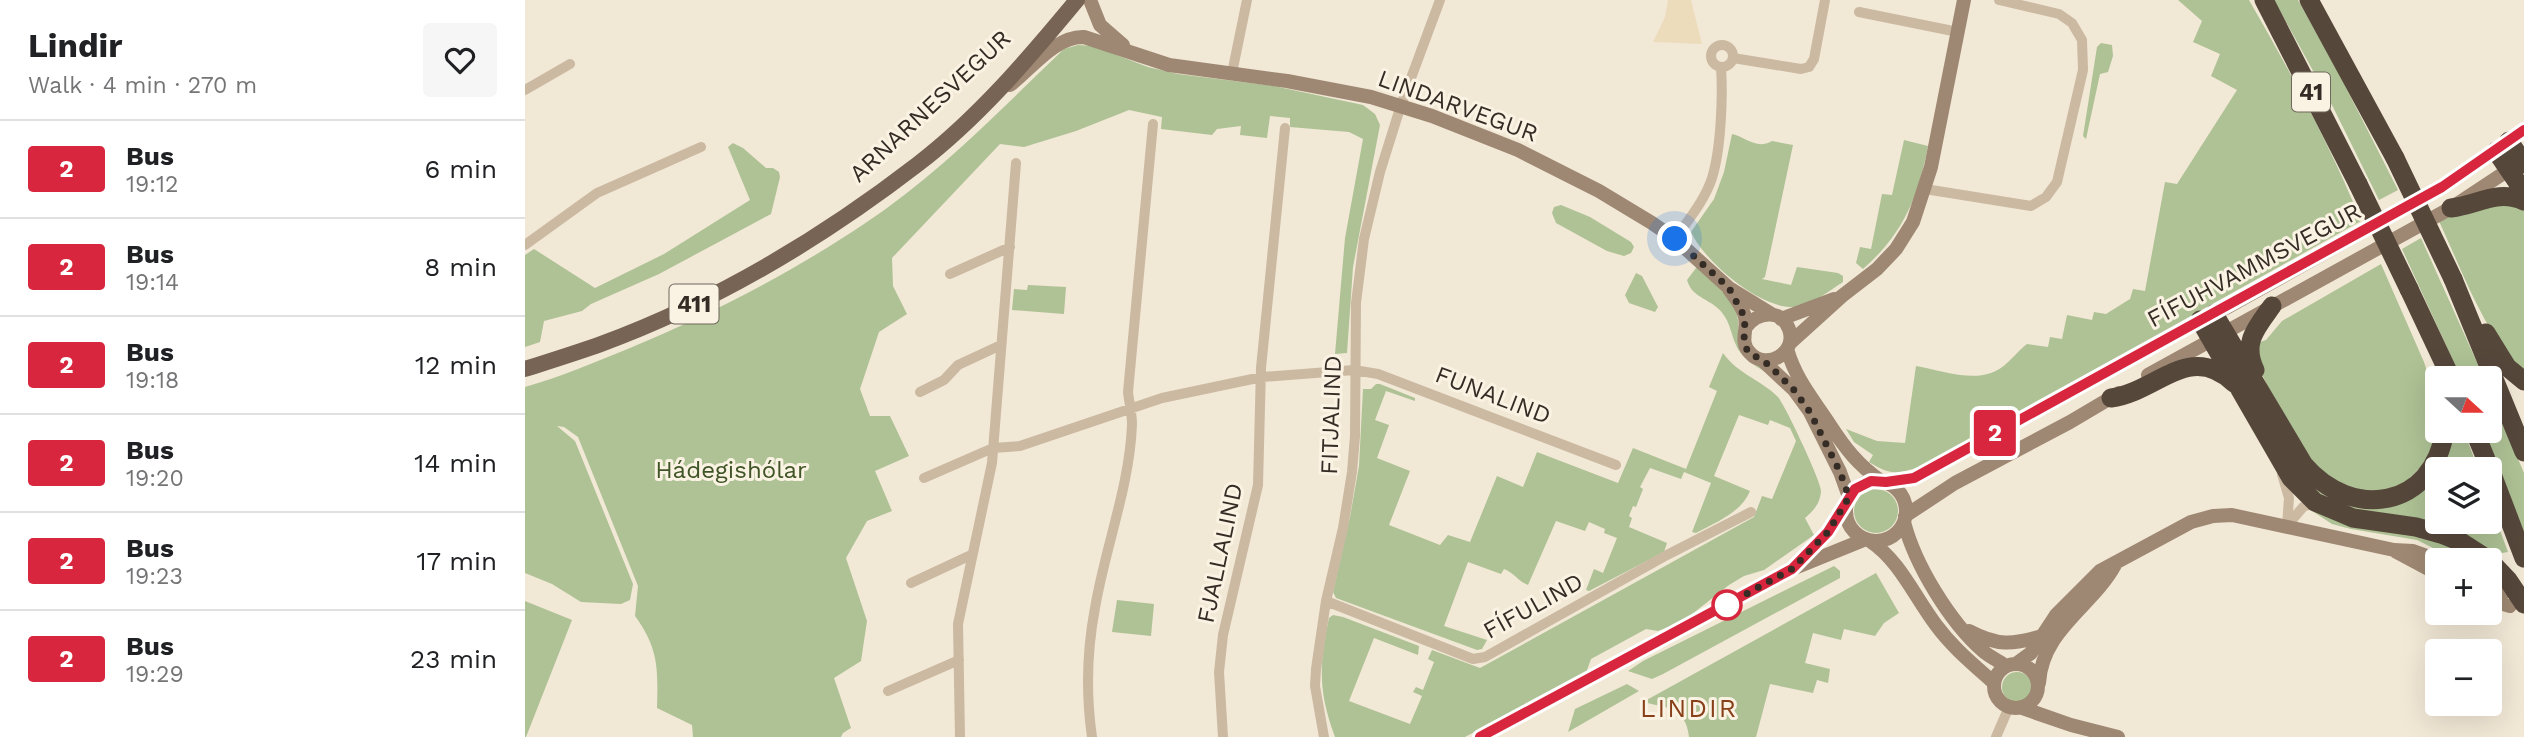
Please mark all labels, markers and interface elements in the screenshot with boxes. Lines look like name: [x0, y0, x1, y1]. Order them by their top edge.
button: heart: [423, 23, 497, 97]
street label: ARNARNESVEGUR: [844, 24, 1016, 188]
text: Lindir: [28, 26, 122, 65]
street label: LINDARVEGUR: [1374, 64, 1542, 148]
text: Walk · 4 min · 270 m: [28, 72, 257, 99]
road number: 41: [2292, 72, 2330, 111]
text: Bus: [126, 141, 174, 171]
text: 6 min: [425, 154, 497, 184]
text: 2: [59, 155, 74, 183]
text: 19:12: [126, 171, 178, 198]
street label: FÍFUHVAMMSVEGUR: [2142, 197, 2366, 333]
your location: [1657, 221, 1692, 256]
text: Bus: [126, 239, 174, 269]
text: 8 min: [424, 252, 497, 282]
text: 2: [59, 253, 74, 281]
text: 19:14: [126, 269, 179, 296]
road number: 411: [669, 284, 719, 324]
text: Bus: [126, 337, 174, 367]
text: 12 min: [415, 350, 497, 380]
text: 2: [59, 351, 74, 379]
street label: FITJALIND: [1315, 355, 1347, 475]
street label: FUNALIND: [1431, 360, 1555, 430]
north arrow: [2425, 366, 2503, 443]
map controls: [2425, 366, 2502, 716]
text: 19:18: [126, 367, 179, 394]
line badge: 2: [1972, 410, 2018, 456]
text: 2: [1988, 419, 2002, 447]
text: Bus: [126, 435, 174, 465]
text: 14 min: [414, 448, 497, 478]
text: 2: [59, 449, 74, 477]
park label: Hádegishólar: [655, 456, 807, 484]
button: layers: [2425, 457, 2502, 534]
text: 19:20: [126, 465, 184, 492]
street label: FJALLALIND: [1192, 481, 1248, 625]
text: Bus: [126, 533, 174, 563]
text: 17 min: [416, 546, 497, 576]
text: 2: [59, 547, 74, 575]
button: +: [2425, 548, 2502, 625]
text: 19:23: [126, 563, 183, 590]
street label: FÍFULIND: [1478, 567, 1588, 645]
unlabelled marker: [1712, 590, 1742, 620]
text: Bus: [126, 631, 174, 661]
button: −: [2425, 639, 2502, 716]
text: 23 min: [410, 644, 497, 674]
text: 2: [59, 645, 74, 673]
text: 19:29: [126, 661, 184, 688]
district label: LINDIR: [1640, 693, 1738, 723]

